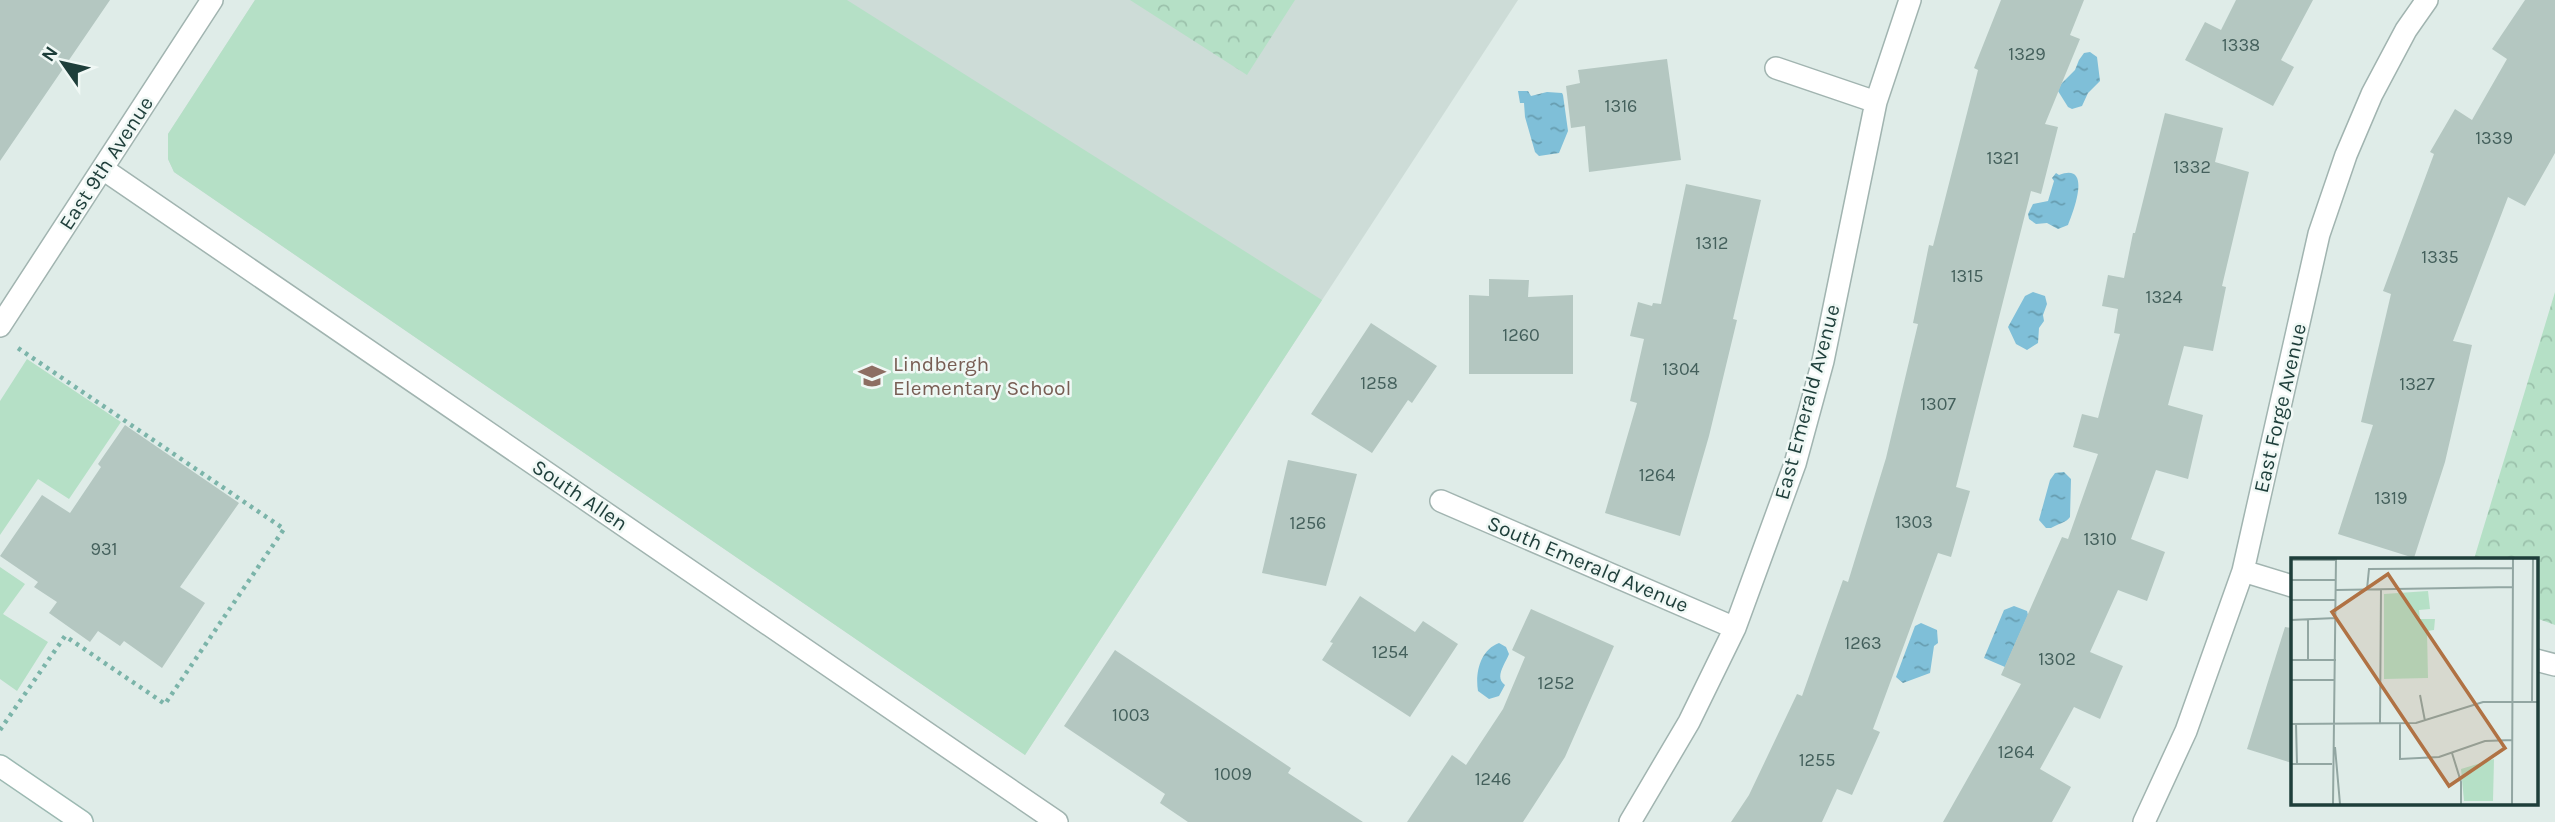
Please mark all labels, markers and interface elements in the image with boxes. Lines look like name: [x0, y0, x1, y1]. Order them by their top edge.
north arrow: [28, 28, 98, 98]
house number: 1338: [2222, 34, 2260, 56]
text: N: [37, 42, 63, 66]
house number: 1329: [2008, 43, 2046, 65]
street label: East 9th Avenue: [54, 92, 158, 234]
house number: 1316: [1605, 95, 1637, 117]
house number: 1339: [2475, 127, 2513, 149]
house number: 1321: [1987, 147, 2019, 169]
house number: 1332: [2173, 156, 2211, 178]
house number: 1312: [1696, 232, 1728, 254]
house number: 1335: [2421, 246, 2459, 268]
house number: 1315: [1951, 265, 1983, 287]
house number: 1324: [2145, 286, 2183, 308]
street label: East Emerald Avenue: [1769, 302, 1845, 502]
street label: East Forge Avenue: [2249, 321, 2311, 495]
house number: 1260: [1502, 324, 1540, 346]
place label: Lindbergh Elementary School: [893, 352, 1071, 400]
house number: 1304: [1662, 358, 1700, 380]
school or university icon: Lindbergh Elementary School: [857, 361, 887, 391]
house number: 1258: [1360, 372, 1398, 394]
house number: 1327: [2399, 373, 2435, 395]
house number: 1307: [1920, 393, 1956, 415]
street label: South Allen: [528, 454, 632, 536]
house number: 1264: [1639, 464, 1675, 486]
house number: 1319: [2375, 487, 2407, 509]
street label: South Emerald Avenue: [1484, 511, 1692, 617]
house number: 1303: [1895, 511, 1933, 533]
house number: 1256: [1290, 512, 1326, 534]
house number: 1310: [2083, 528, 2117, 550]
house number: 931: [90, 538, 118, 560]
inset map: [2291, 558, 2538, 804]
house number: 1263: [1844, 632, 1882, 654]
house number: 1254: [1372, 641, 1408, 663]
house number: 1302: [2038, 648, 2076, 670]
house number: 1252: [1538, 672, 1574, 694]
house number: 1003: [1112, 704, 1150, 726]
house number: 1264: [1998, 741, 2034, 763]
house number: 1255: [1799, 749, 1835, 771]
house number: 1009: [1214, 763, 1252, 785]
house number: 1246: [1475, 768, 1511, 790]

